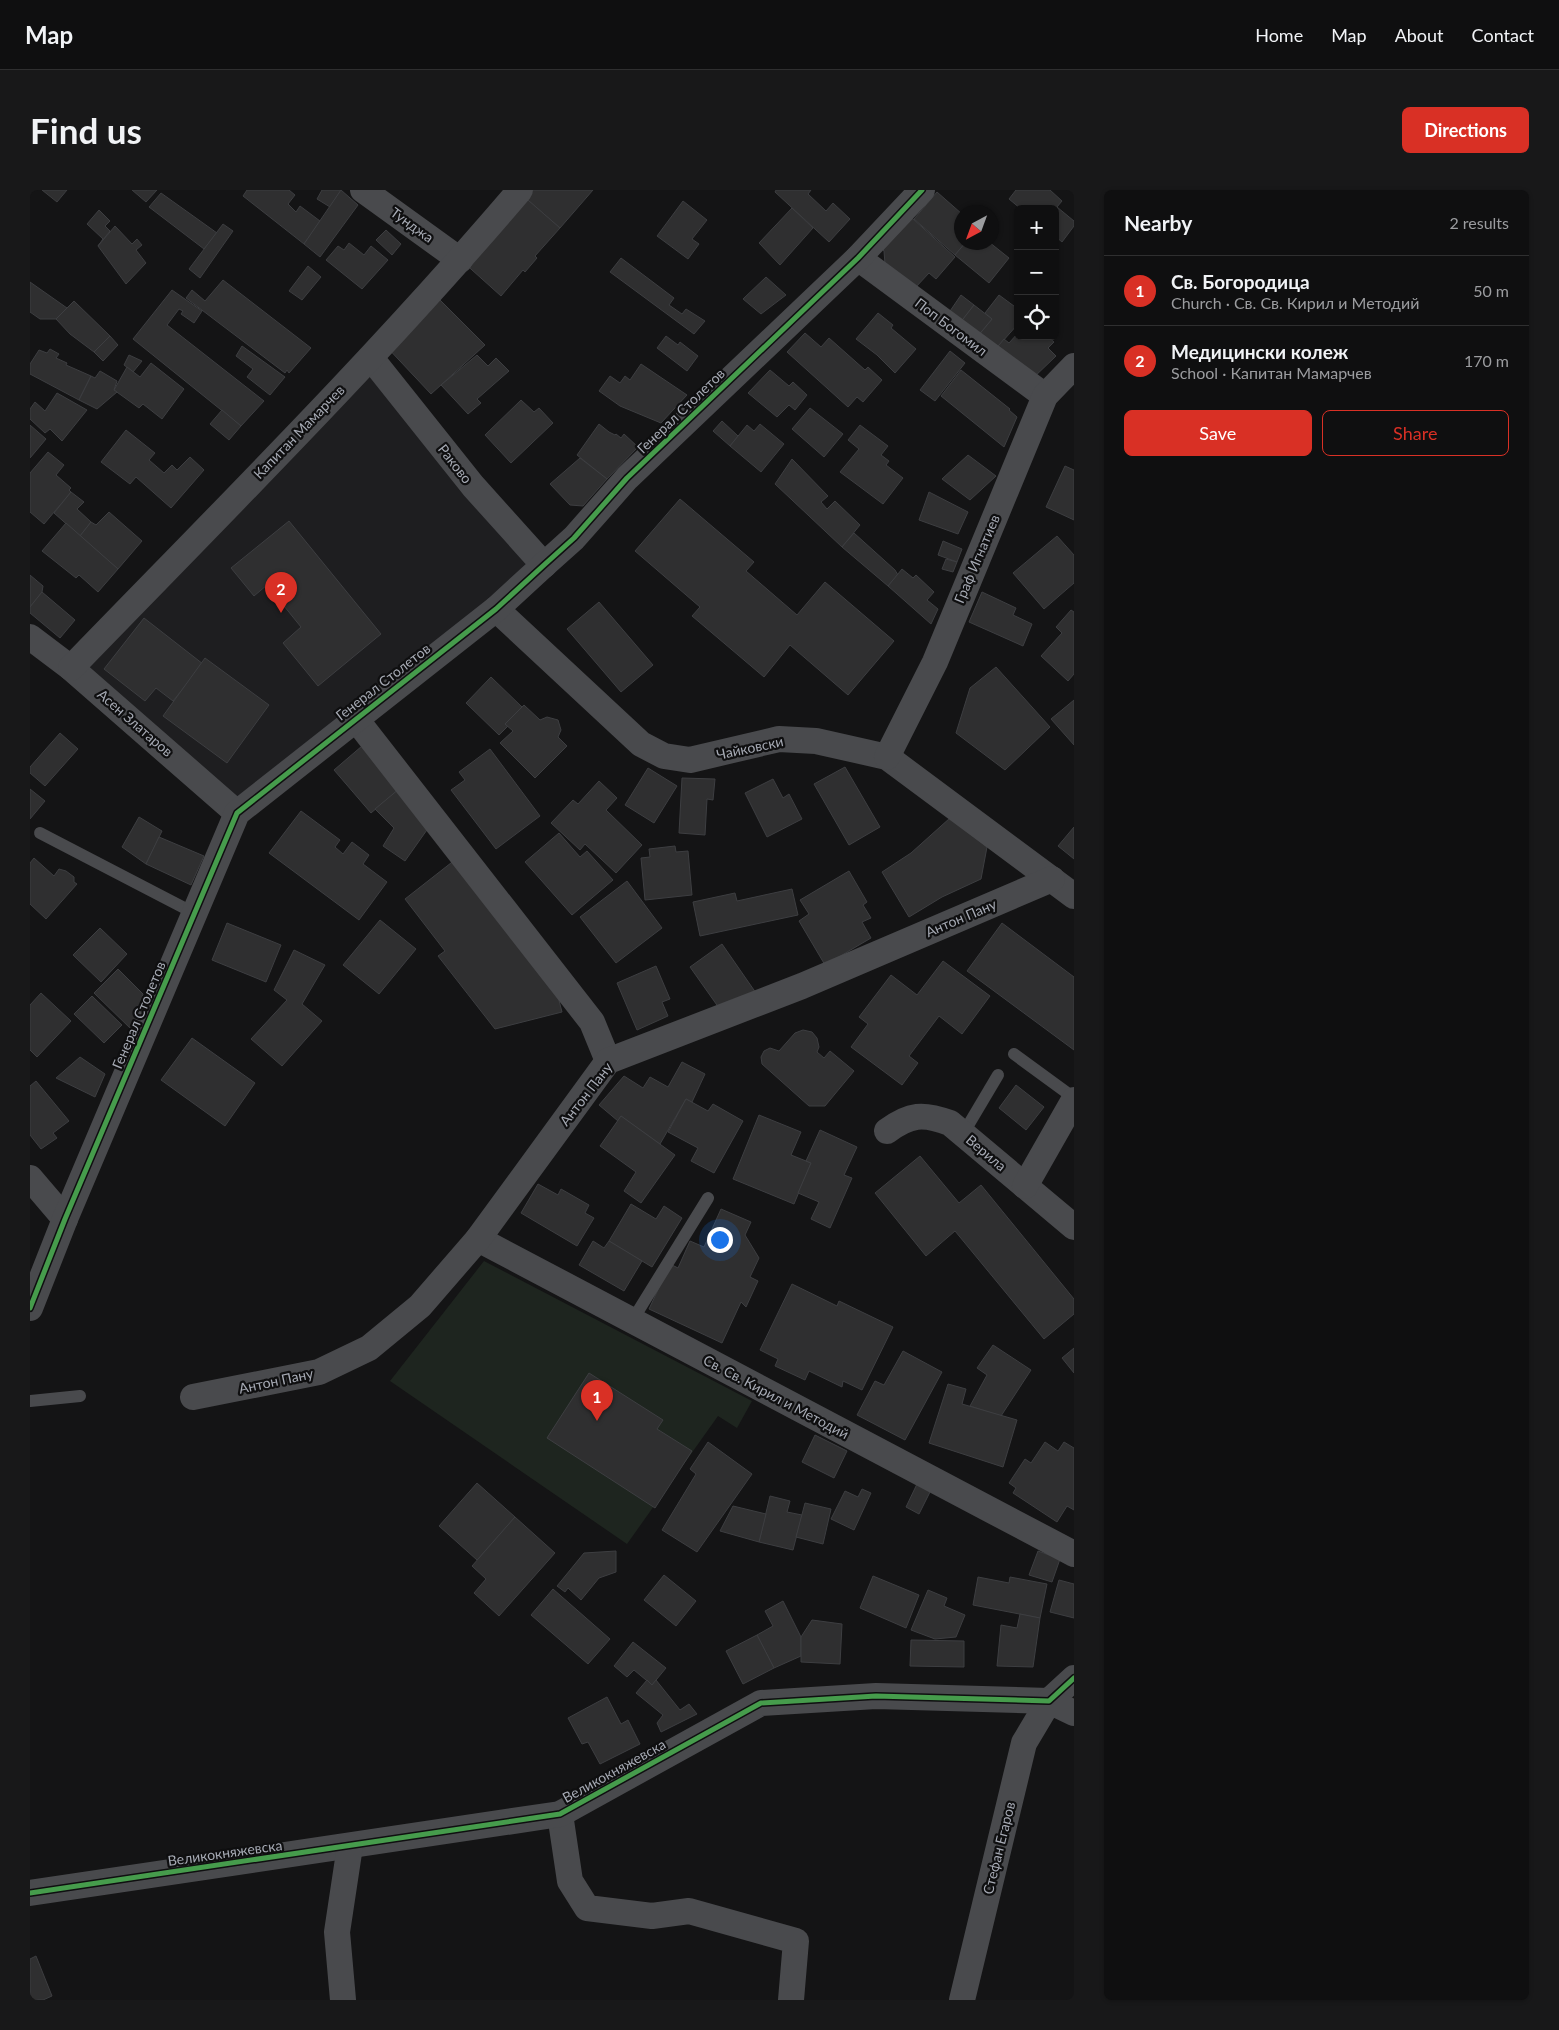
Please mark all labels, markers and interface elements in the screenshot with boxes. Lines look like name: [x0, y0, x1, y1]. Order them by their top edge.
text: Map: [25, 20, 73, 49]
text: Home: [1255, 24, 1303, 46]
text: Map: [1331, 24, 1367, 46]
text: About: [1395, 24, 1444, 46]
text: Contact: [1472, 24, 1534, 46]
button: Directions: [1402, 107, 1529, 153]
text: Find us: [30, 109, 142, 151]
street label: Тунджа: [388, 203, 437, 246]
north arrow: [954, 205, 999, 250]
map controls: [1014, 205, 1059, 340]
button: +: [1014, 205, 1059, 250]
text: Nearby: [1124, 210, 1192, 235]
text: 2 results: [1449, 213, 1509, 232]
button: −: [1014, 250, 1059, 295]
text: Св. Богородица: [1171, 270, 1310, 293]
text: 1: [1135, 281, 1145, 300]
text: 50 m: [1473, 281, 1509, 300]
text: Church · Св. Св. Кирил и Методий: [1171, 293, 1419, 312]
street label: Поп Богомил: [912, 294, 991, 359]
button: locate: [1014, 295, 1059, 340]
text: Медицински колеж: [1171, 340, 1348, 363]
text: 2: [1135, 351, 1145, 370]
text: 170 m: [1464, 351, 1509, 370]
text: School · Капитан Мамарчев: [1171, 363, 1372, 382]
street label: Генерал Столетов: [633, 365, 728, 457]
street label: Капитан Мамарчев: [250, 381, 348, 482]
button: Save: [1124, 410, 1312, 456]
button: Share: [1322, 410, 1509, 456]
street label: Раково: [435, 441, 476, 487]
street label: Граф Игнатиев: [950, 512, 1003, 606]
pin: 2: [265, 572, 297, 613]
street label: Генерал Столетов: [332, 639, 433, 724]
street label: Асен Златаров: [94, 685, 176, 760]
street label: Чайковски: [715, 732, 785, 763]
street label: Антон Пану: [923, 895, 1000, 940]
street label: Генерал Столетов: [108, 958, 169, 1071]
street label: Антон Пану: [556, 1058, 616, 1129]
street label: Верила: [963, 1131, 1010, 1174]
your location: [707, 1227, 733, 1253]
street label: Св. Св. Кирил и Методий: [701, 1351, 852, 1442]
street label: Антон Пану: [237, 1364, 315, 1397]
pin: 1: [581, 1380, 613, 1421]
street label: Великокняжевска: [559, 1735, 668, 1806]
street label: Стефан Егаров: [979, 1800, 1018, 1896]
street label: Великокняжевска: [167, 1836, 283, 1869]

